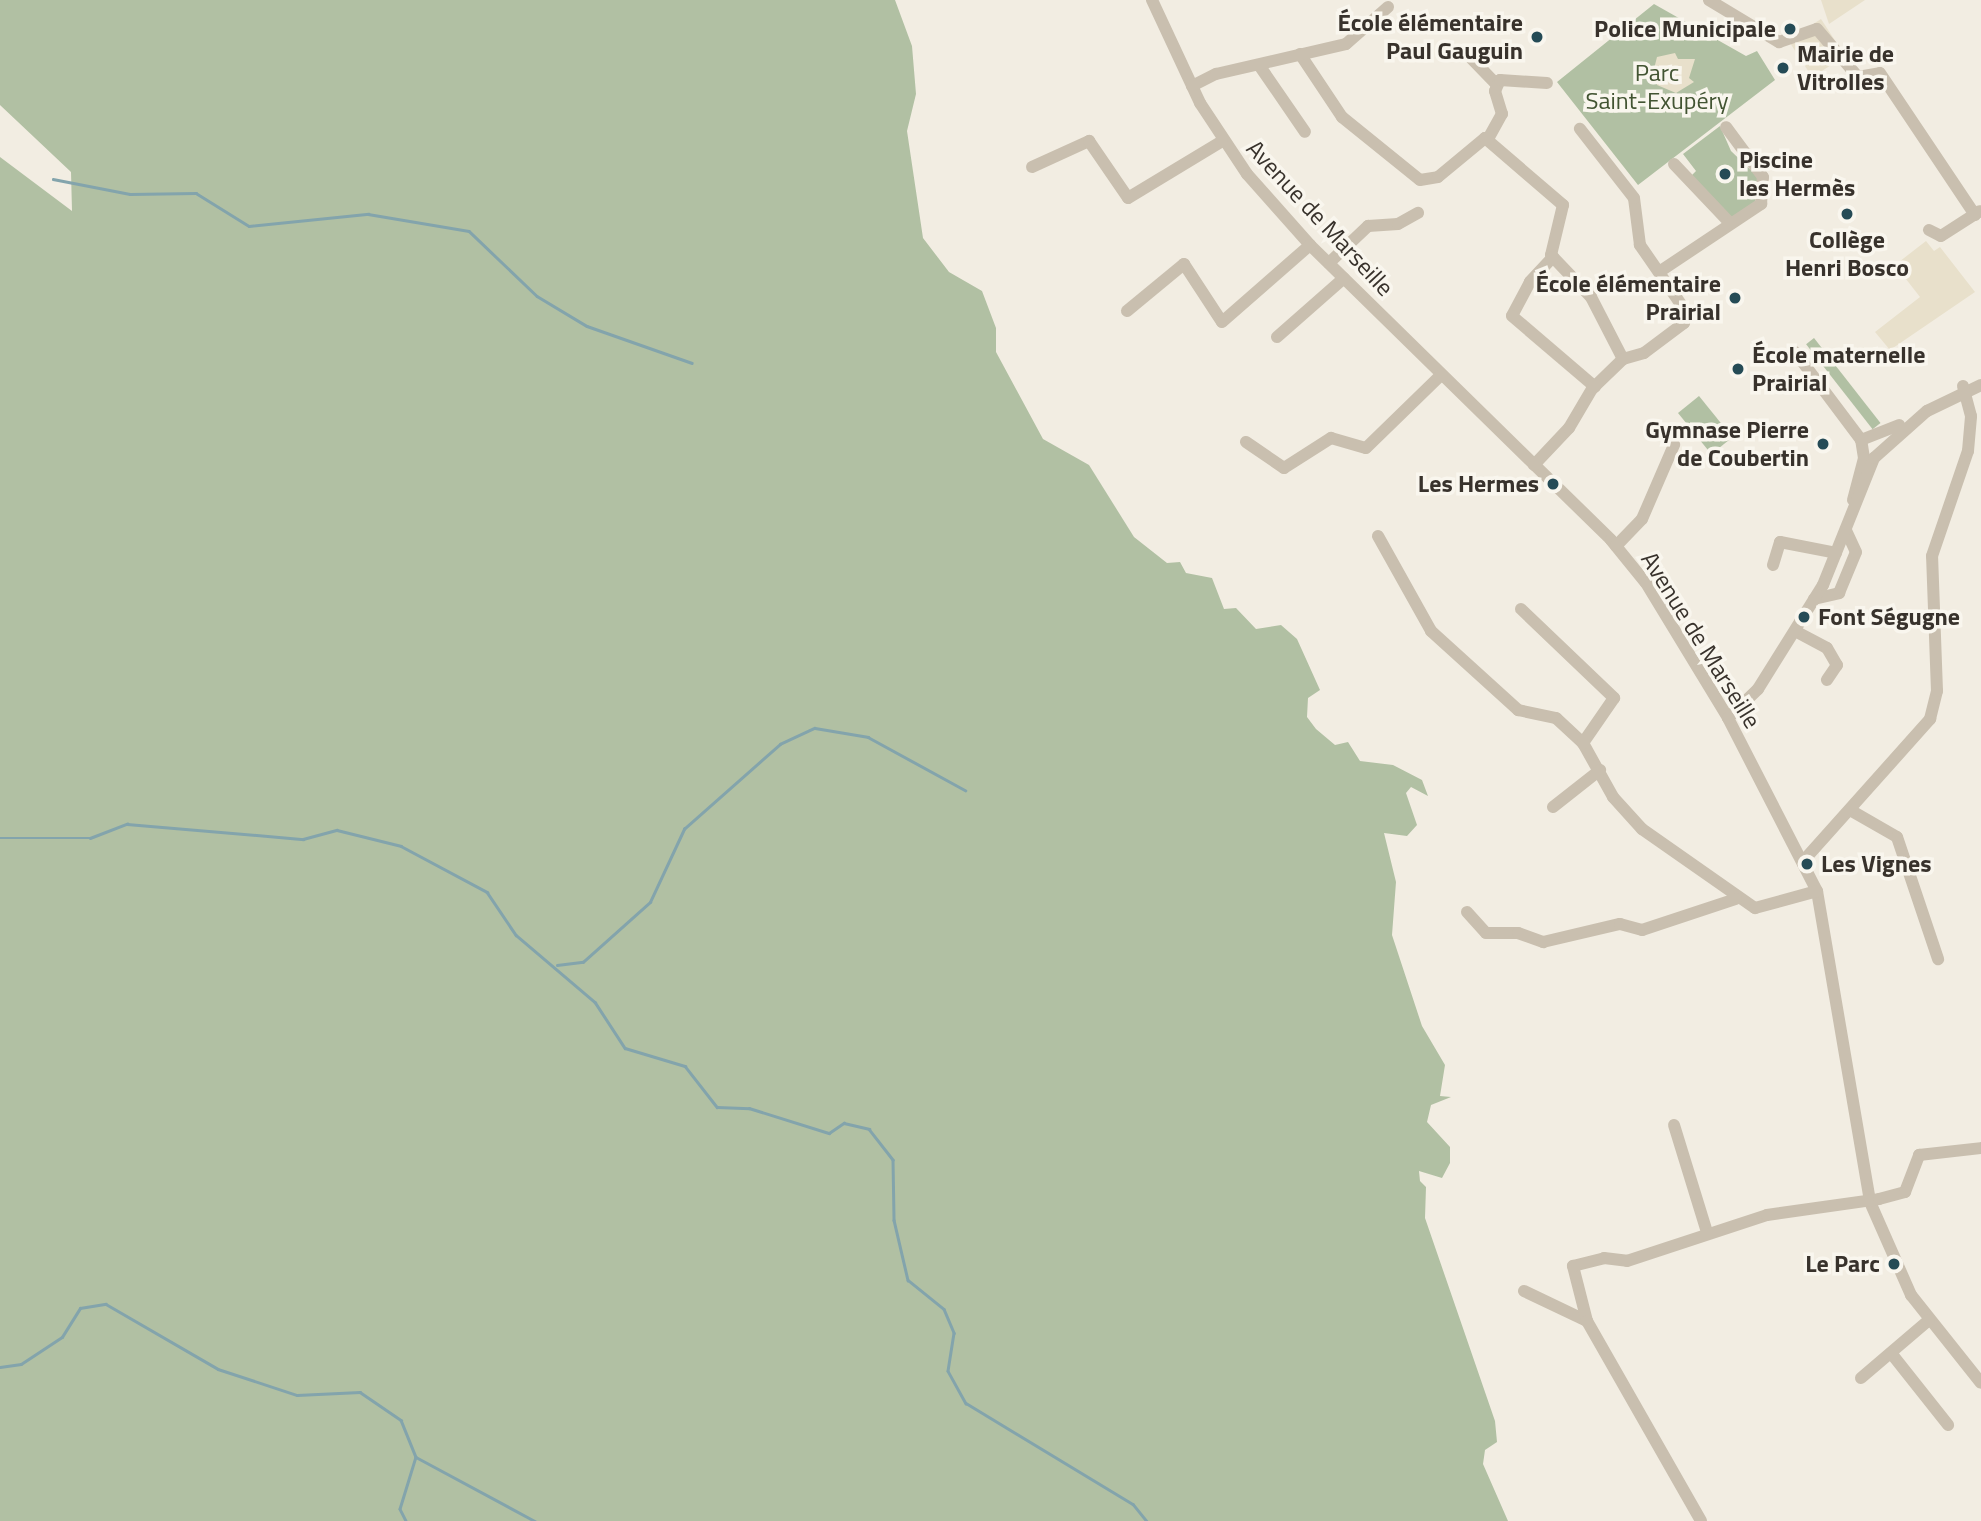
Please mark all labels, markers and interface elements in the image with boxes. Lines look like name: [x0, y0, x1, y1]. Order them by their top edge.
place label: École élémentaire Paul Gauguin: [1338, 9, 1523, 65]
place label: Police Municipale: [1594, 15, 1776, 43]
marker: Police Municipale: [1782, 21, 1798, 37]
marker: École élémentaire Paul Gauguin: [1529, 29, 1545, 45]
place label: Mairie de Vitrolles: [1797, 40, 1894, 96]
park label: Parc Saint-Exupéry: [1585, 59, 1729, 115]
marker: Mairie de Vitrolles: [1775, 60, 1791, 76]
street label: Avenue de Marseille: [1240, 134, 1400, 302]
place label: Piscine les Hermès: [1739, 146, 1855, 202]
marker: Piscine les Hermès: [1717, 166, 1733, 182]
marker: Collège Henri Bosco: [1839, 206, 1855, 222]
place label: Collège Henri Bosco: [1785, 226, 1909, 282]
place label: École élémentaire Prairial: [1536, 270, 1721, 326]
marker: École élémentaire Prairial: [1727, 290, 1743, 306]
place label: École maternelle Prairial: [1752, 341, 1926, 397]
marker: École maternelle Prairial: [1730, 361, 1746, 377]
place label: Gymnase Pierre de Coubertin: [1645, 416, 1809, 472]
marker: Gymnase Pierre de Coubertin: [1815, 436, 1831, 452]
place label: Les Hermes: [1418, 470, 1539, 498]
marker: Les Hermes: [1545, 476, 1561, 492]
street label: Avenue de Marseille: [1635, 546, 1767, 734]
place label: Font Ségugne: [1818, 603, 1960, 631]
marker: Font Ségugne: [1796, 609, 1812, 625]
place label: Les Vignes: [1821, 850, 1931, 878]
marker: Les Vignes: [1799, 856, 1815, 872]
place label: Le Parc: [1805, 1250, 1880, 1278]
marker: Le Parc: [1886, 1256, 1902, 1272]

